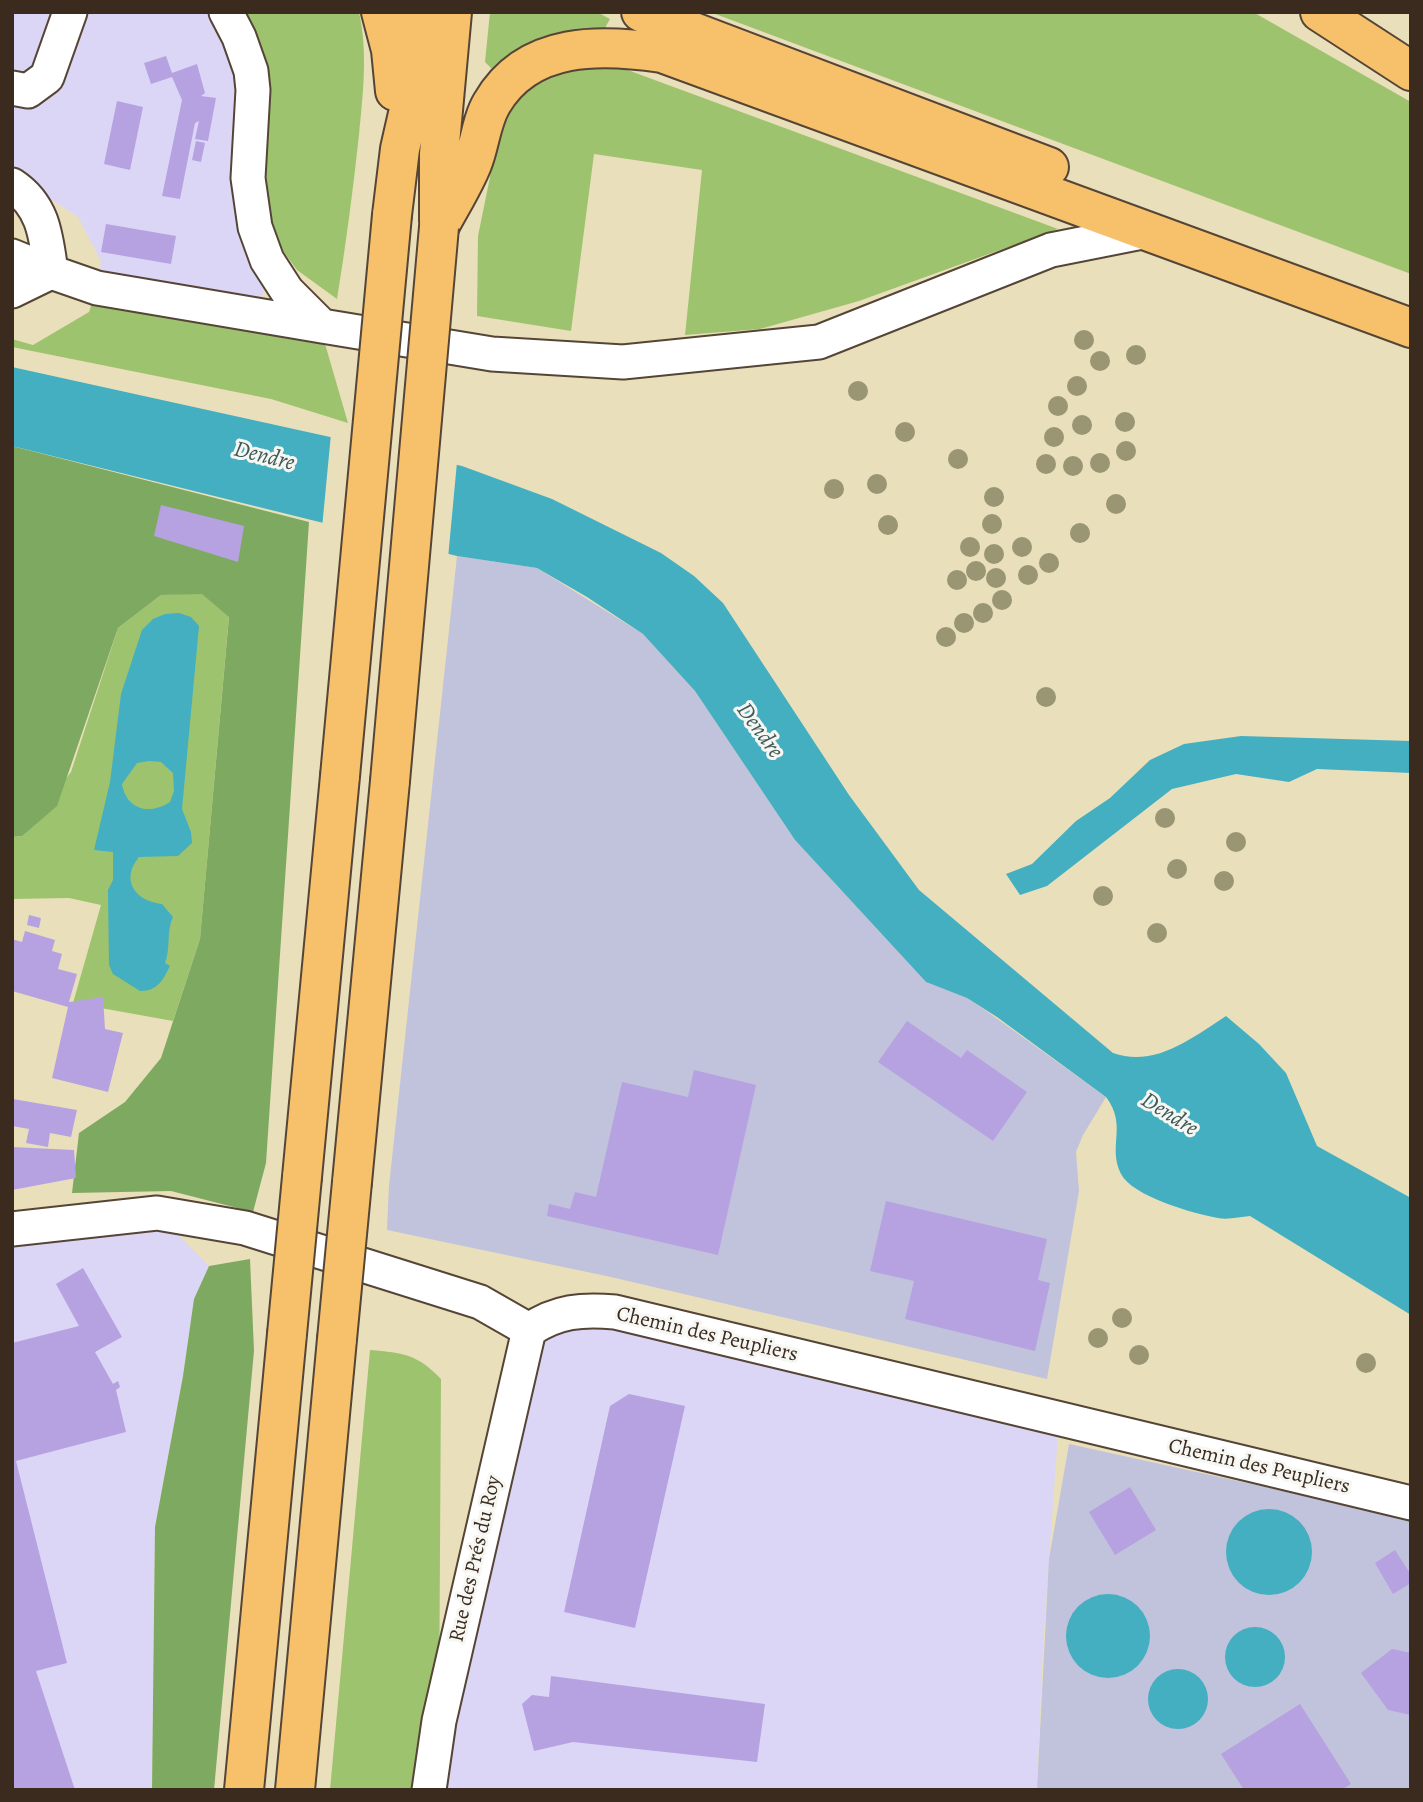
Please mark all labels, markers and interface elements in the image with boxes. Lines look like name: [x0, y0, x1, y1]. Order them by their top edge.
water label: Dendre: [231, 436, 297, 478]
water label: Dendre: [730, 698, 788, 764]
water label: Dendre: [1135, 1087, 1203, 1143]
street label: Chemin des Peupliers: [614, 1302, 800, 1368]
street label: Chemin des Peupliers: [1166, 1434, 1352, 1500]
street label: Rue des Prés du Roy: [445, 1473, 507, 1645]

